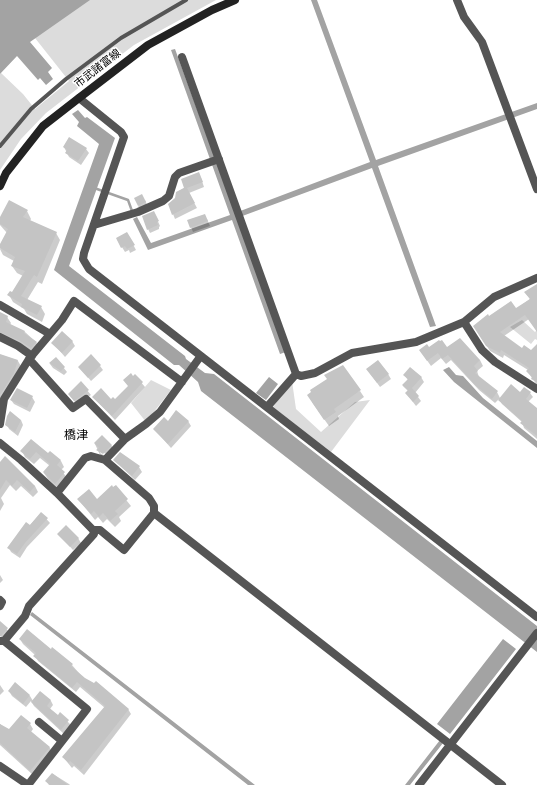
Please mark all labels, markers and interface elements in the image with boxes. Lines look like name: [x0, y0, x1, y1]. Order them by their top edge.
street label: 市武諸富線: [72, 47, 124, 91]
district label: 橋津: [64, 429, 88, 443]

